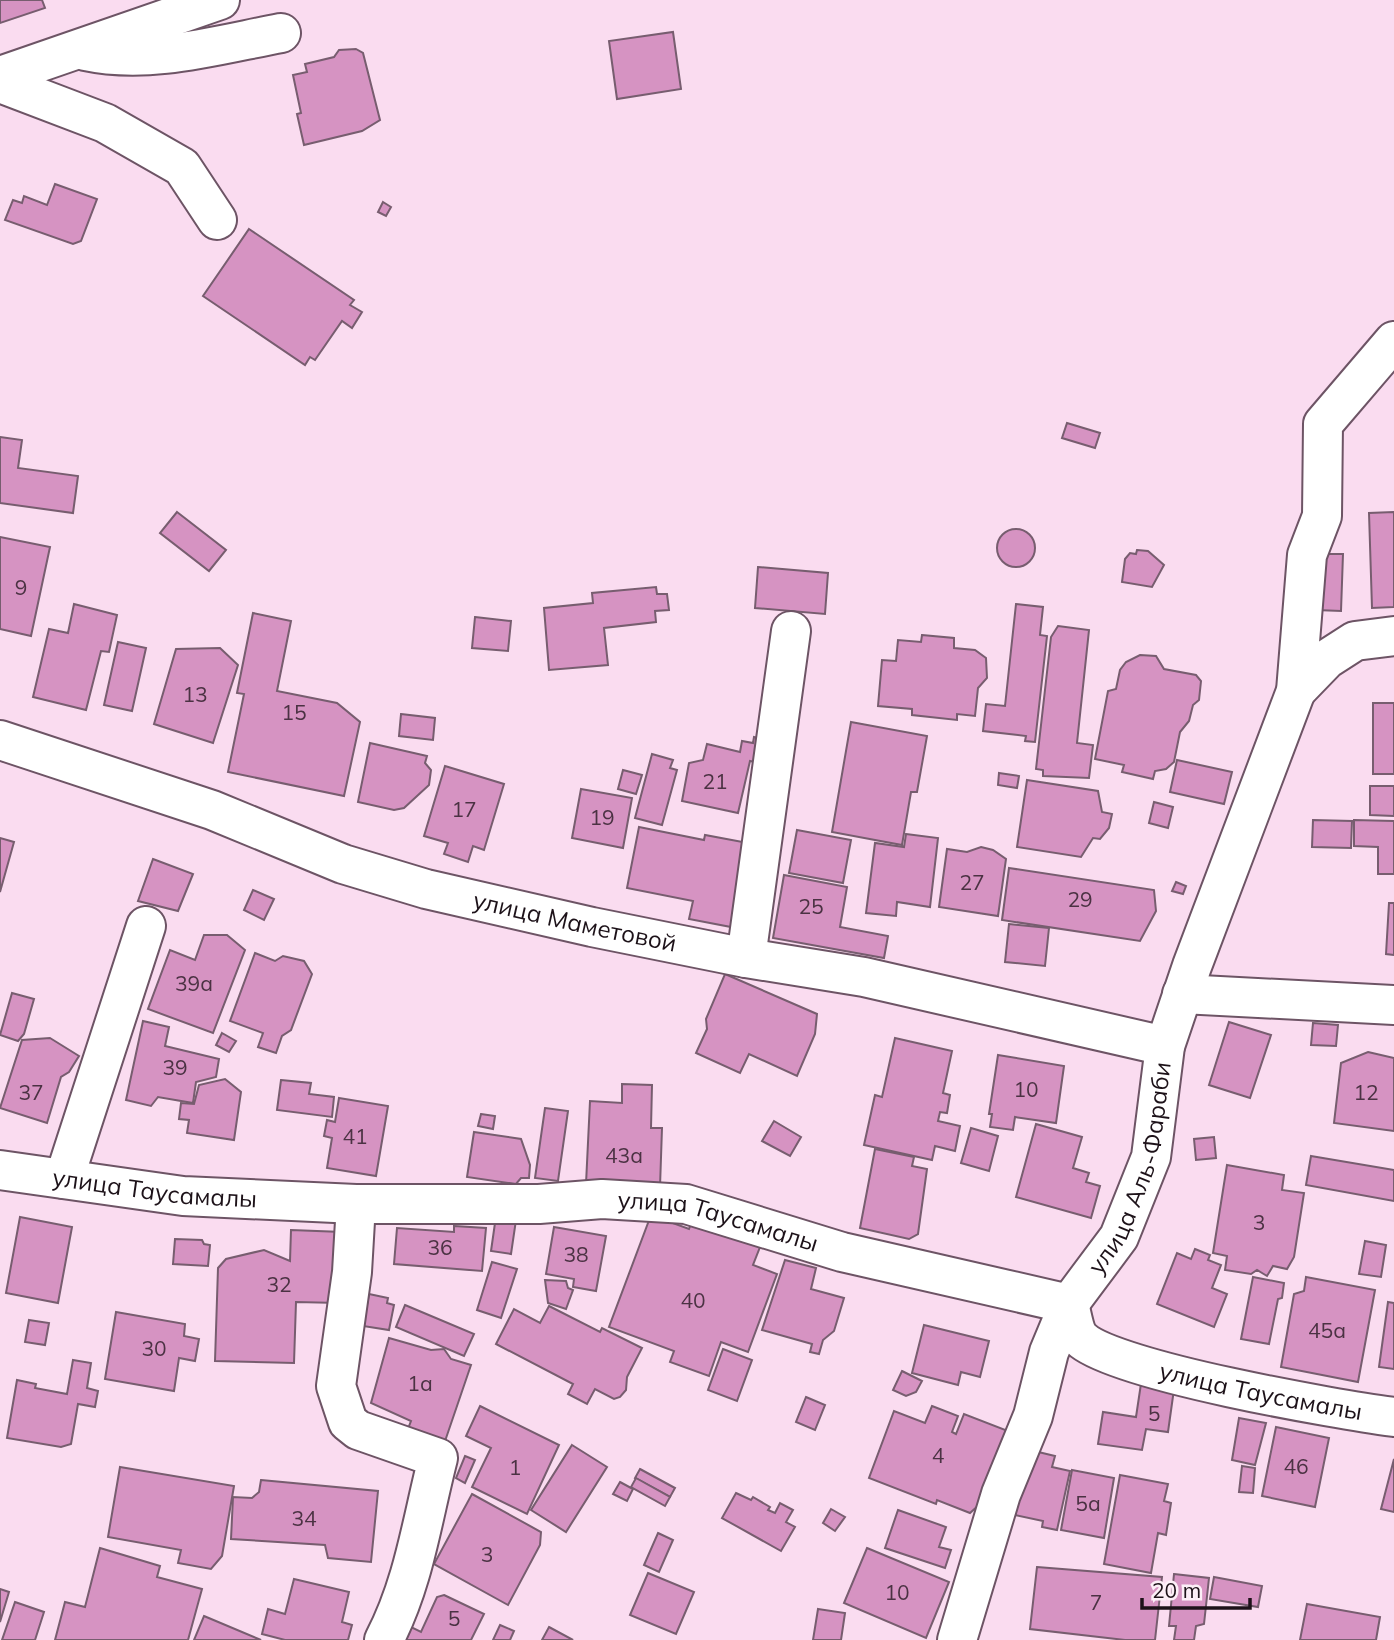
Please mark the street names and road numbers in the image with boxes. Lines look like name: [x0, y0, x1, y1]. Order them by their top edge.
street label: улица Маметовой: [470, 884, 679, 958]
street label: улица Аль-Фараби: [1081, 1060, 1177, 1280]
street label: улица Таусамалы: [51, 1162, 258, 1213]
street label: улица Таусамалы: [617, 1184, 822, 1258]
street label: улица Таусамалы: [1156, 1355, 1365, 1426]

